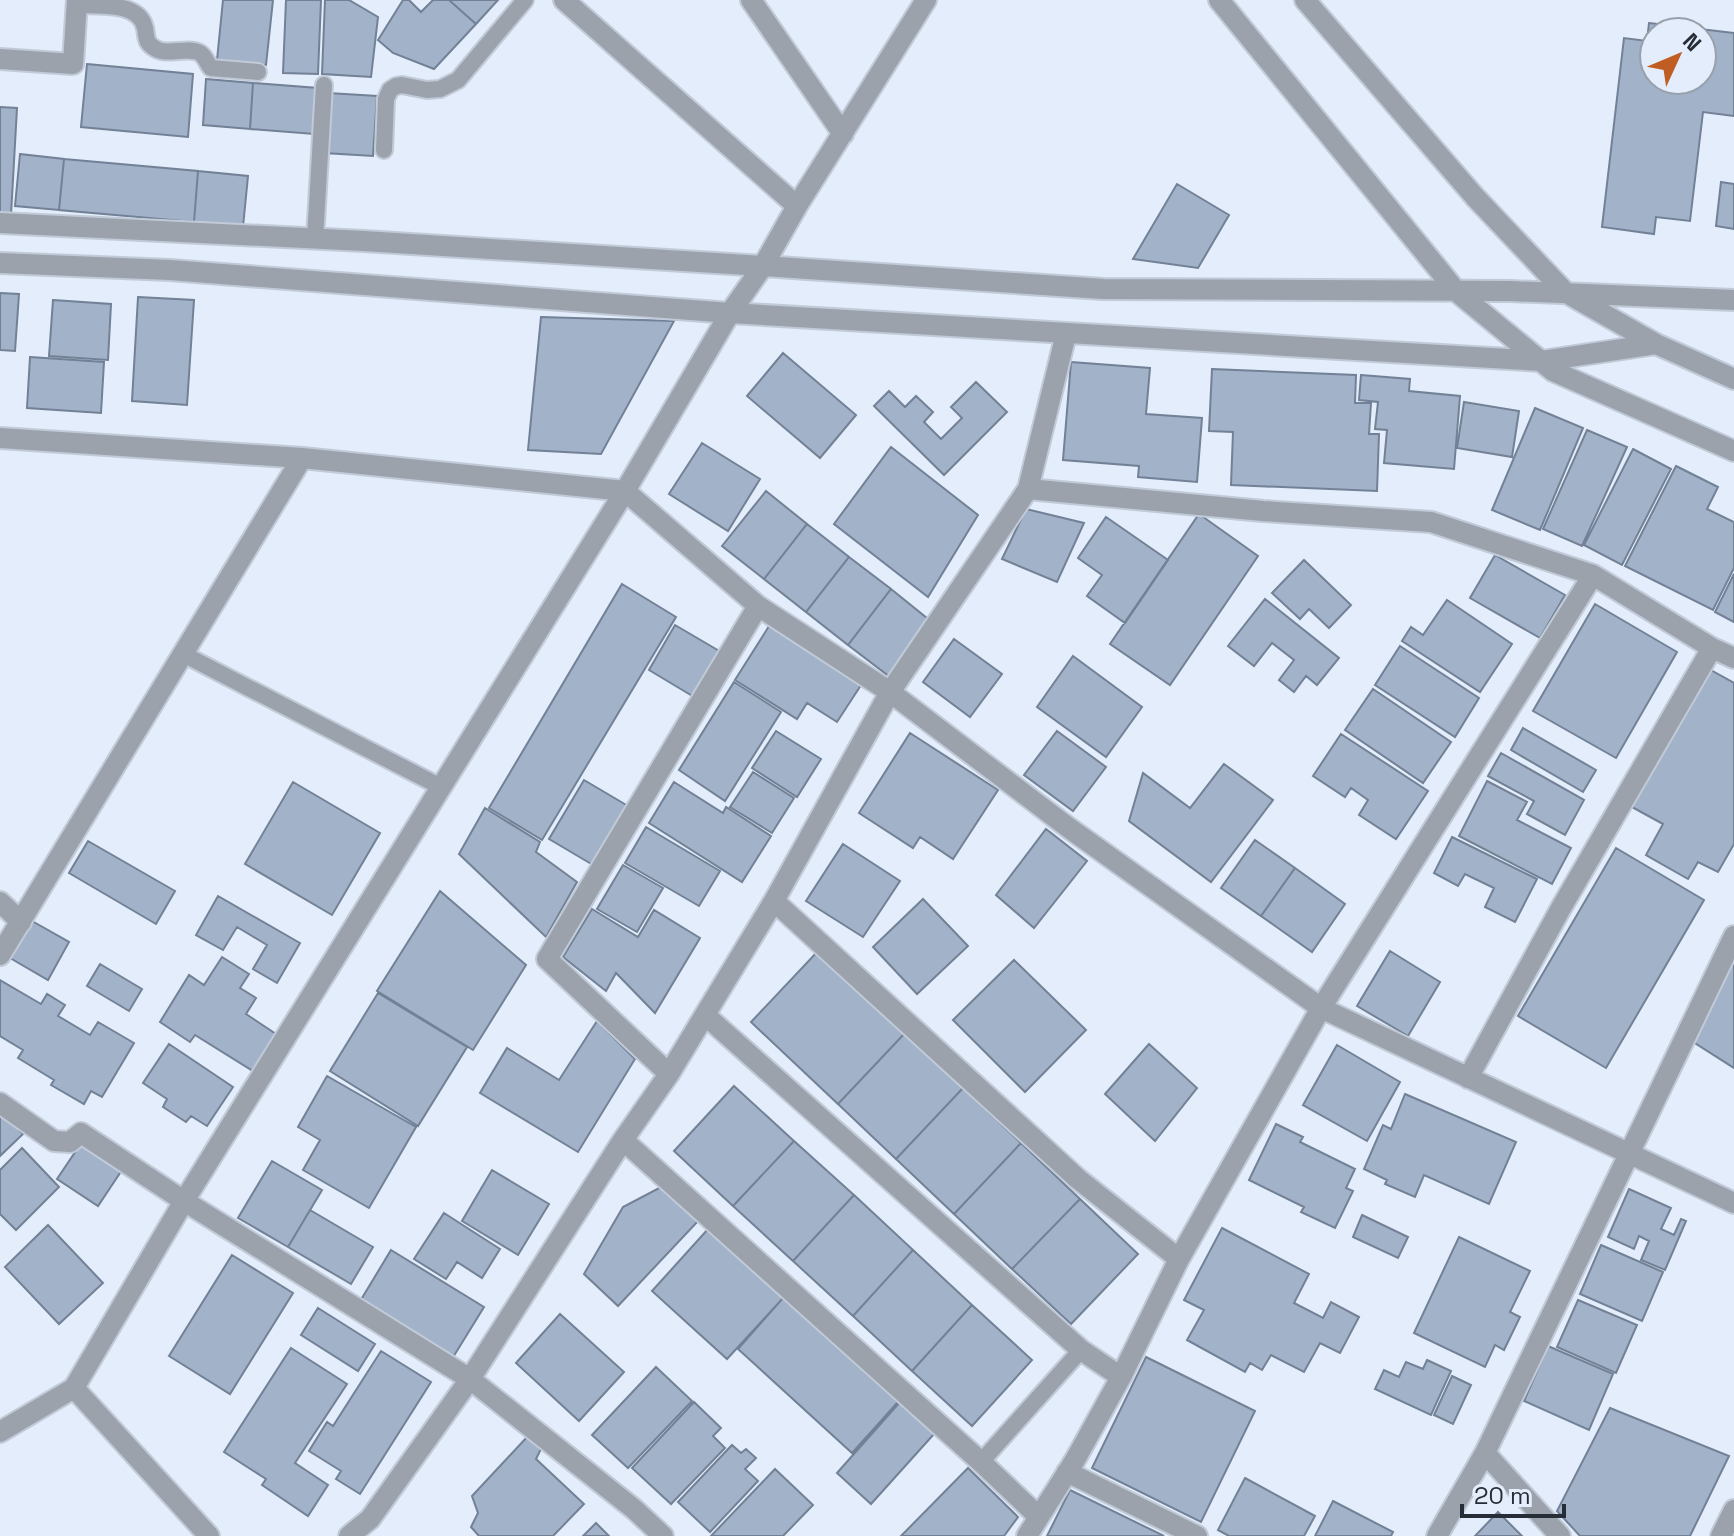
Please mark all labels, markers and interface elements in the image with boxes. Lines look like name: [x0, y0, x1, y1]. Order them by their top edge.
north arrow: [1638, 16, 1718, 96]
text: N: [1677, 27, 1708, 57]
scale bar: [1462, 1468, 1564, 1518]
text: 20 m: [1474, 1480, 1531, 1511]

